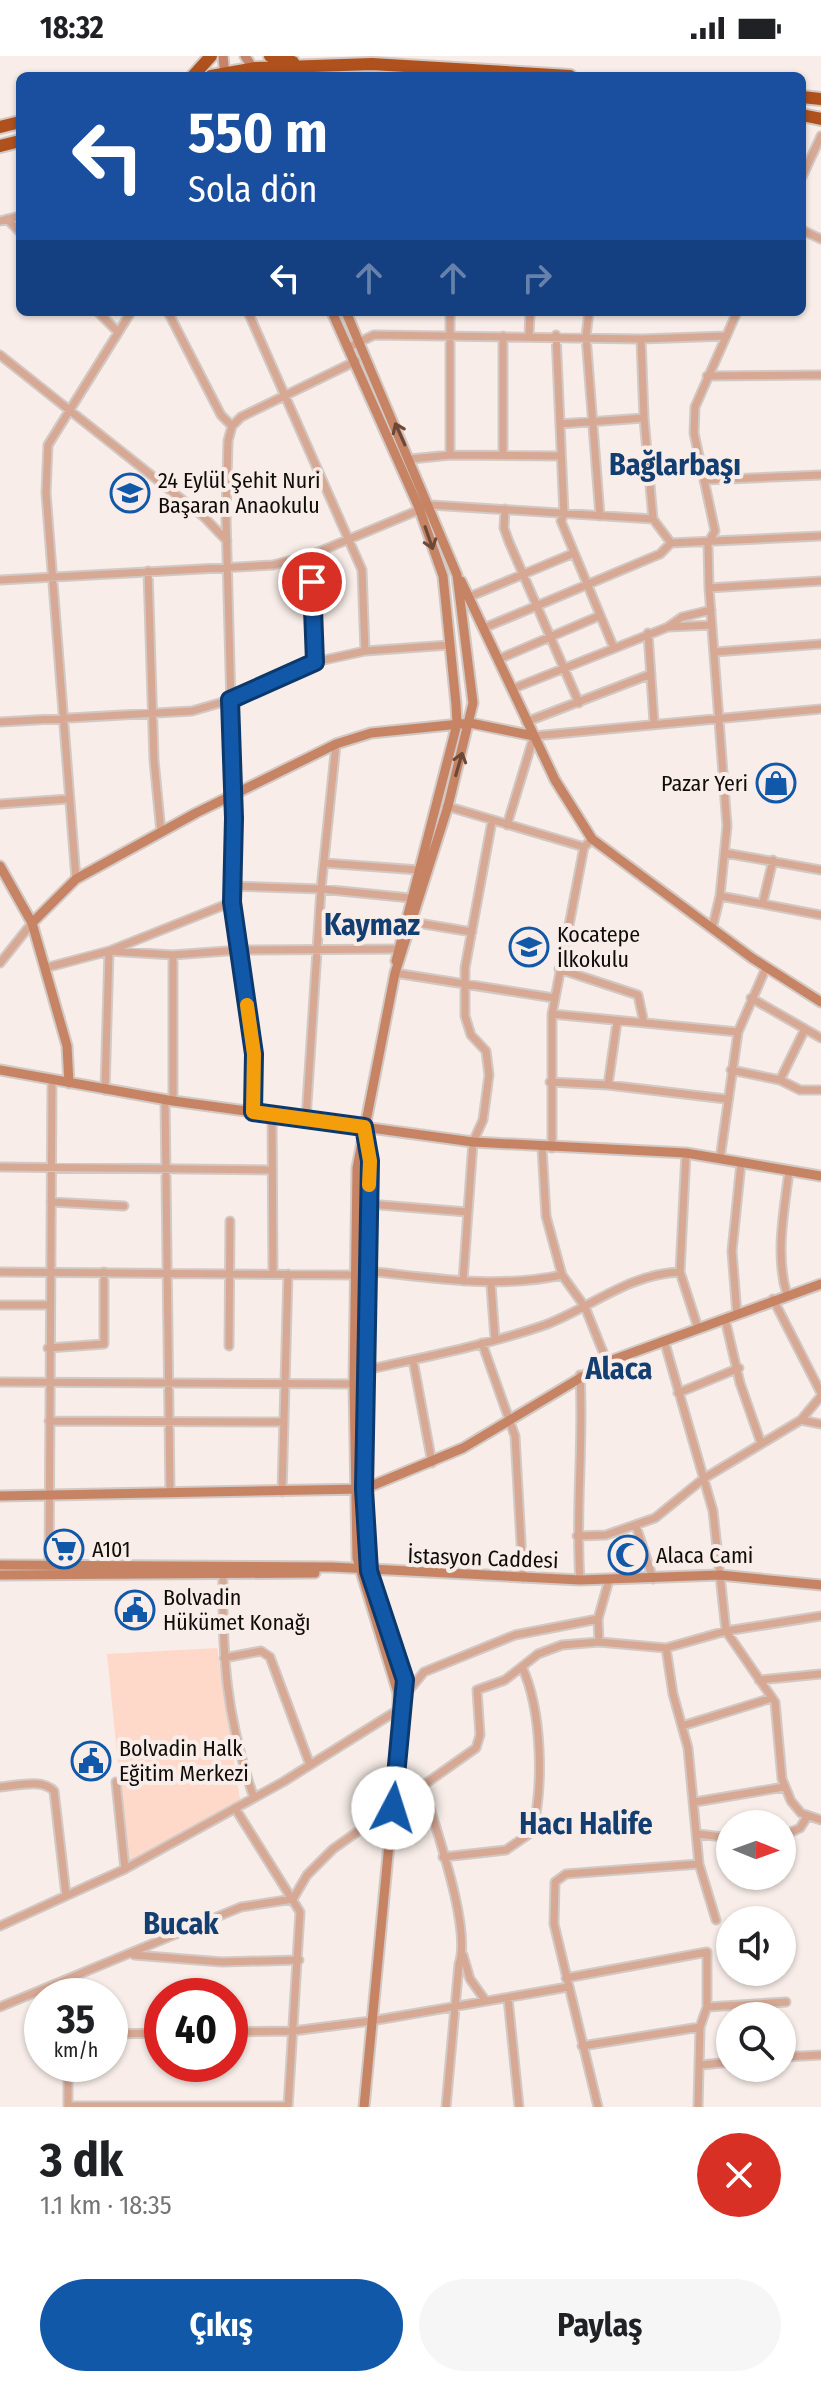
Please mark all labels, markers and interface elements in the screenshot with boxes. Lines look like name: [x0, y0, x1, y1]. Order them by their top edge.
text: 18:32: [40, 10, 104, 46]
text: 550 m: [188, 100, 328, 167]
icon: left: [56, 104, 160, 208]
text: Sola dön: [188, 168, 317, 212]
icon: left: [263, 256, 307, 300]
icon: ahead: [347, 256, 391, 300]
icon: ahead: [431, 256, 475, 300]
icon: right: [515, 256, 559, 300]
one-way arrow: [392, 422, 407, 446]
district label: Bağlarbaşı: [609, 447, 741, 484]
place label: 24 Eylül Şehit Nuri Başaran Anaokulu: [158, 467, 320, 519]
school or university icon: 24 Eylül Şehit Nuri Başaran Anaokulu: [109, 472, 151, 514]
one-way arrow: [423, 525, 438, 550]
pin: [278, 548, 346, 616]
icon: arrive: [290, 560, 334, 604]
one-way arrow: [453, 752, 468, 778]
shop icon: Pazar Yeri: [755, 762, 797, 804]
place label: Pazar Yeri: [661, 770, 748, 797]
district label: Kaymaz: [324, 907, 421, 943]
place label: Kocatepe İlkokulu: [557, 921, 640, 973]
school or university icon: Kocatepe İlkokulu: [508, 926, 550, 968]
district label: Alaca: [585, 1351, 653, 1387]
supermarket icon: A101: [43, 1528, 85, 1570]
mosque icon: Alaca Cami: [607, 1534, 649, 1576]
place label: A101: [92, 1536, 131, 1563]
street label: İstasyon Caddesi: [407, 1542, 559, 1574]
place label: Alaca Cami: [656, 1542, 753, 1569]
place label: Bolvadin Hükümet Konağı: [163, 1584, 311, 1636]
public building icon: Bolvadin Hükümet Konağı: [114, 1589, 156, 1631]
place label: Bolvadin Halk Eğitim Merkezi: [119, 1735, 249, 1787]
public building icon: Bolvadin Halk Eğitim Merkezi: [70, 1740, 112, 1782]
position arrow: [351, 1766, 435, 1850]
district label: Hacı Halife: [519, 1806, 653, 1842]
north arrow: [716, 1810, 796, 1890]
map controls: [716, 1810, 796, 2082]
district label: Bucak: [143, 1906, 219, 1942]
button: sound: [716, 1906, 796, 1986]
speed limit sign: 40: [144, 1978, 248, 2082]
text: 35: [57, 1996, 95, 2044]
button: search: [716, 2002, 796, 2082]
text: km/h: [54, 2038, 98, 2062]
text: 3 dk: [40, 2131, 123, 2189]
button: close: [697, 2133, 781, 2217]
text: 1.1 km · 18:35: [40, 2190, 172, 2221]
button: Çıkış: [40, 2279, 403, 2371]
button: Paylaş: [419, 2279, 781, 2371]

